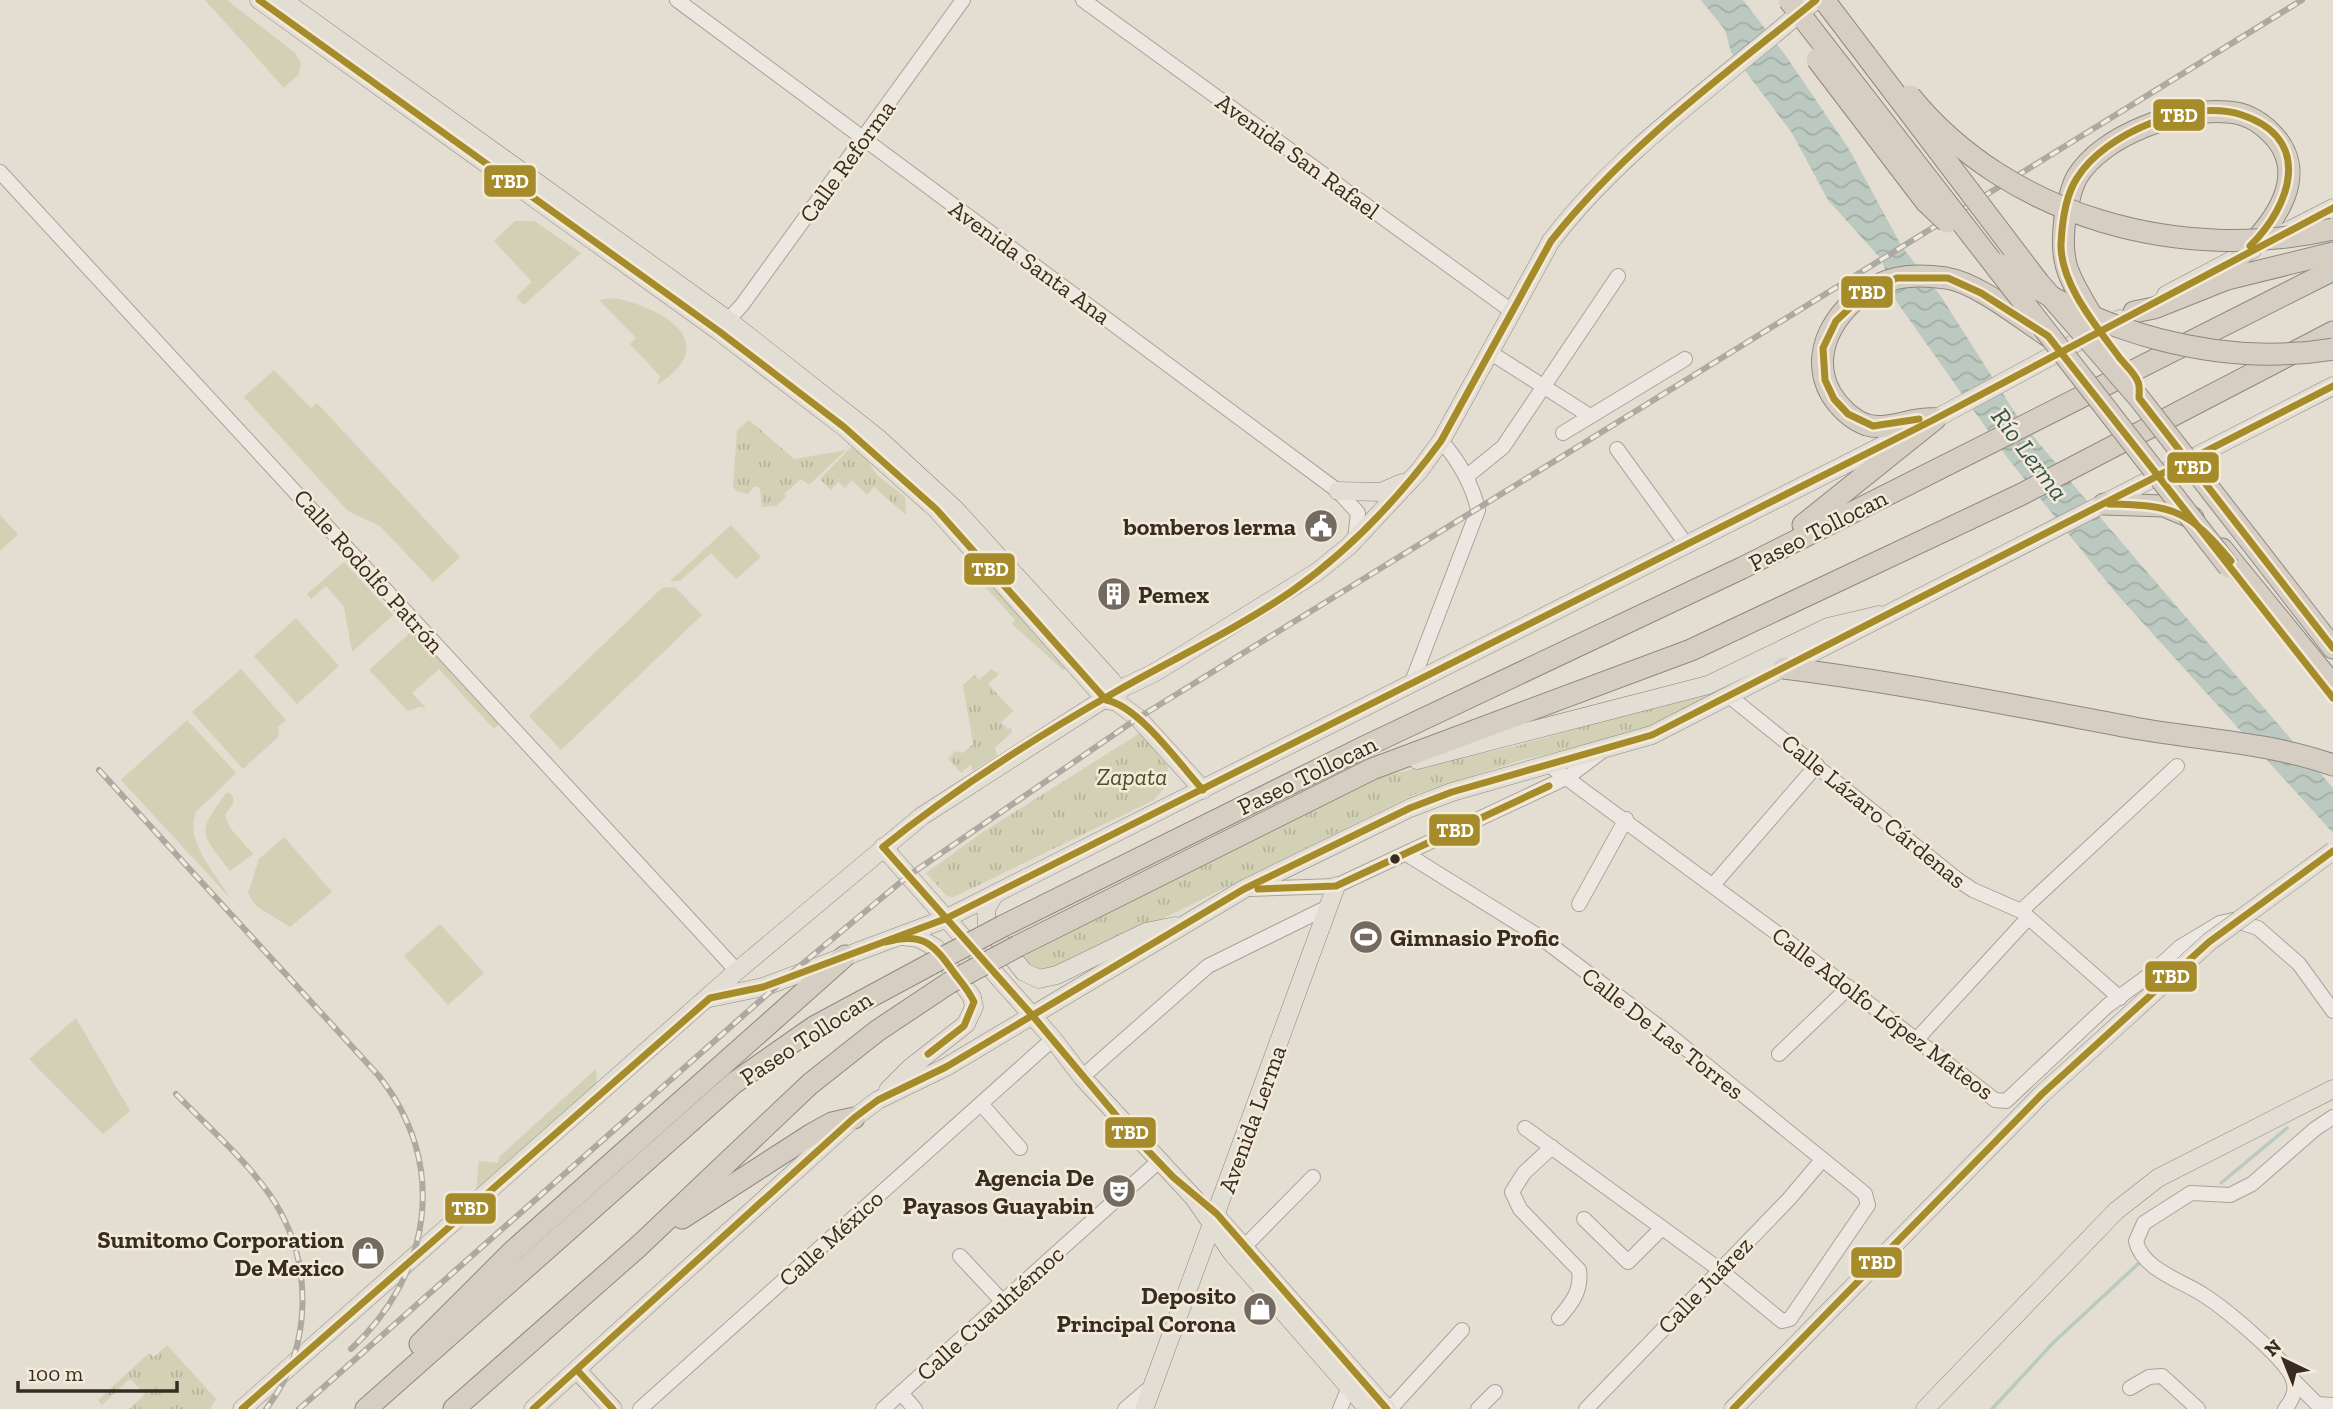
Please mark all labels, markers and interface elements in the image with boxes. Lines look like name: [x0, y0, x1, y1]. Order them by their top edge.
street label: Avenida San Rafael: [1211, 87, 1385, 225]
street label: Calle Reforma: [793, 94, 901, 228]
line badge: TBD: [2152, 98, 2206, 132]
text: TBD: [2160, 104, 2198, 127]
line badge: TBD: [483, 164, 537, 198]
text: TBD: [491, 170, 529, 193]
street label: Avenida Santa Ana: [944, 194, 1117, 331]
line badge: TBD: [1840, 275, 1894, 309]
text: TBD: [1848, 281, 1886, 304]
water label: Río Lerma: [1985, 401, 2075, 507]
line badge: TBD: [2166, 451, 2220, 484]
text: TBD: [2174, 456, 2212, 479]
street label: Calle Rodolfo Patrón: [288, 483, 450, 659]
street label: Paseo Tollocan: [1744, 483, 1892, 577]
public building icon: bomberos lerma: [1302, 507, 1340, 545]
place label: bomberos lerma: [1123, 512, 1296, 541]
line badge: TBD: [963, 552, 1016, 586]
text: TBD: [971, 558, 1009, 581]
building icon: Pemex: [1095, 575, 1133, 613]
place label: Pemex: [1138, 580, 1209, 609]
street label: Calle Lázaro Cárdenas: [1776, 728, 1972, 894]
street label: Paseo Tollocan: [1233, 729, 1382, 821]
park label: Zapata: [1097, 762, 1167, 791]
line badge: TBD: [1428, 813, 1481, 847]
text: TBD: [1436, 819, 1474, 842]
unlabelled marker: [1388, 852, 1402, 866]
sports icon: Gimnasio Profic: [1347, 918, 1385, 956]
street label: Calle Adolfo López Mateos: [1766, 920, 2000, 1106]
place label: Gimnasio Profic: [1390, 923, 1559, 952]
line badge: TBD: [2144, 960, 2198, 993]
street label: Calle De Las Torres: [1576, 961, 1750, 1105]
text: TBD: [2152, 965, 2190, 988]
street label: Paseo Tollocan: [735, 984, 878, 1091]
street label: Avenida Lerma: [1212, 1041, 1292, 1197]
line badge: TBD: [1104, 1116, 1157, 1149]
text: TBD: [1111, 1121, 1149, 1144]
place label: Agencia De Payasos Guayabin: [903, 1163, 1094, 1220]
theatre icon: Agencia De Payasos Guayabin: [1100, 1172, 1138, 1210]
street label: Calle México: [773, 1183, 889, 1293]
line badge: TBD: [444, 1192, 497, 1225]
text: TBD: [451, 1197, 489, 1220]
place label: Sumitomo Corporation De Mexico: [97, 1225, 344, 1282]
street label: Calle Juárez: [1651, 1230, 1759, 1340]
shop icon: Sumitomo Corporation De Mexico: [349, 1234, 387, 1272]
street label: Calle Cuauhtémoc: [910, 1239, 1070, 1387]
line badge: TBD: [1850, 1246, 1903, 1279]
text: TBD: [1858, 1251, 1896, 1274]
place label: Deposito Principal Corona: [1056, 1281, 1236, 1338]
shop icon: Deposito Principal Corona: [1241, 1290, 1279, 1328]
north arrow: [2249, 1325, 2319, 1395]
text: N: [2260, 1335, 2286, 1361]
scale bar: [18, 1350, 177, 1394]
text: 100 m: [28, 1361, 83, 1386]

